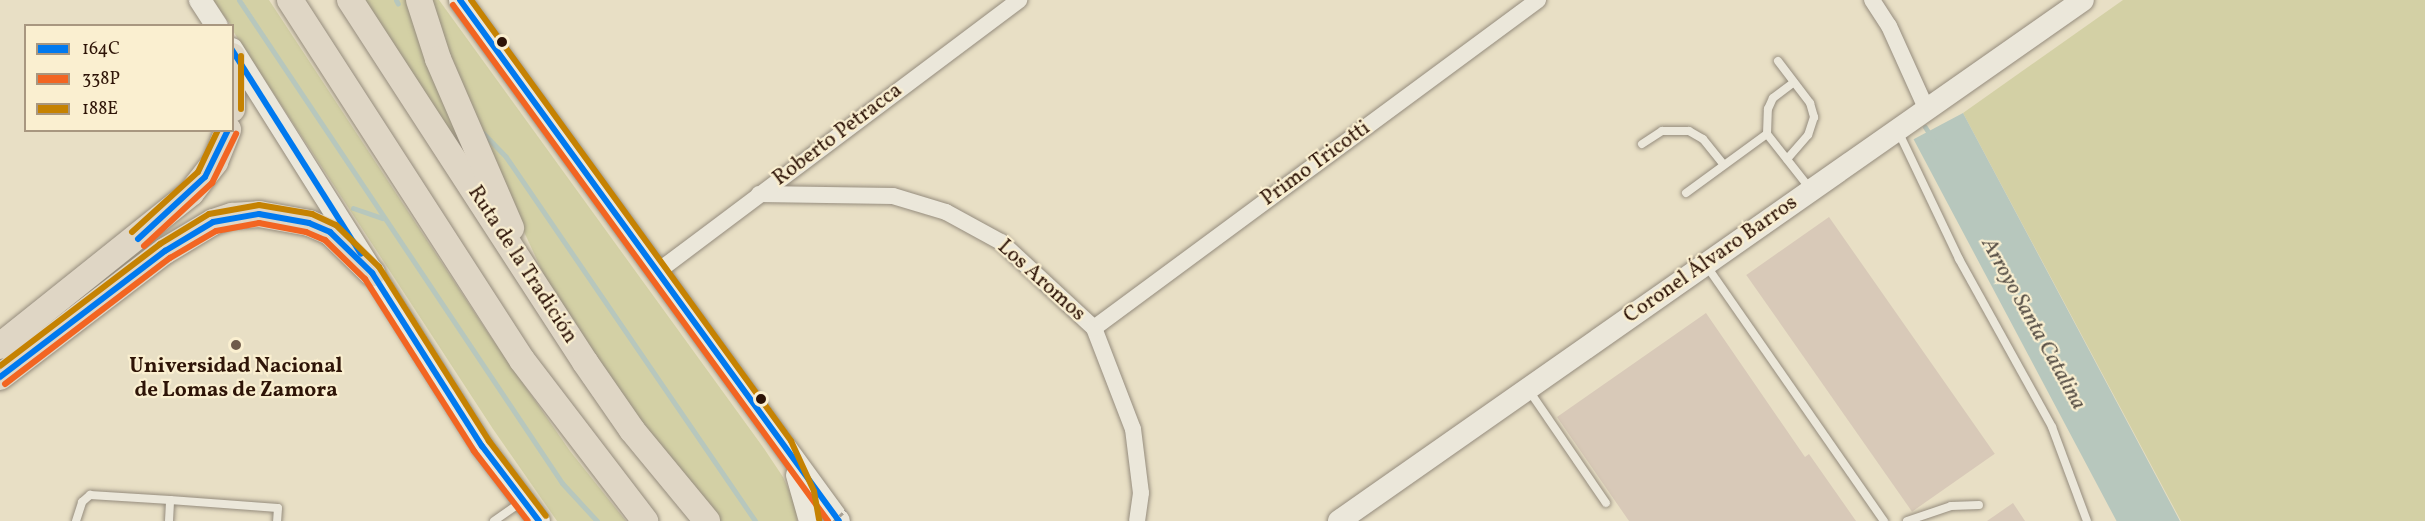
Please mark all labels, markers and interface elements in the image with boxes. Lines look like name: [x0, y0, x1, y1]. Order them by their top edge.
legend: [24, 24, 234, 132]
unlabelled marker: [496, 36, 508, 48]
text: 164C: [82, 37, 120, 62]
text: 338P: [82, 67, 120, 92]
street label: Roberto Petracca: [768, 78, 908, 192]
text: 188E: [82, 97, 118, 122]
street label: Primo Tricotti: [1256, 116, 1376, 212]
street label: Ruta de la Tradición: [461, 181, 583, 349]
street label: Coronel Álvaro Barros: [1619, 191, 1803, 329]
water label: Arroyo Santa Catalina: [1975, 233, 2091, 415]
street label: Los Aromos: [992, 235, 1090, 327]
marker: Universidad Nacional de Lomas de Zamora: [229, 338, 243, 352]
place label: Universidad Nacional de Lomas de Zamora: [129, 354, 343, 404]
unlabelled marker: [755, 393, 767, 405]

